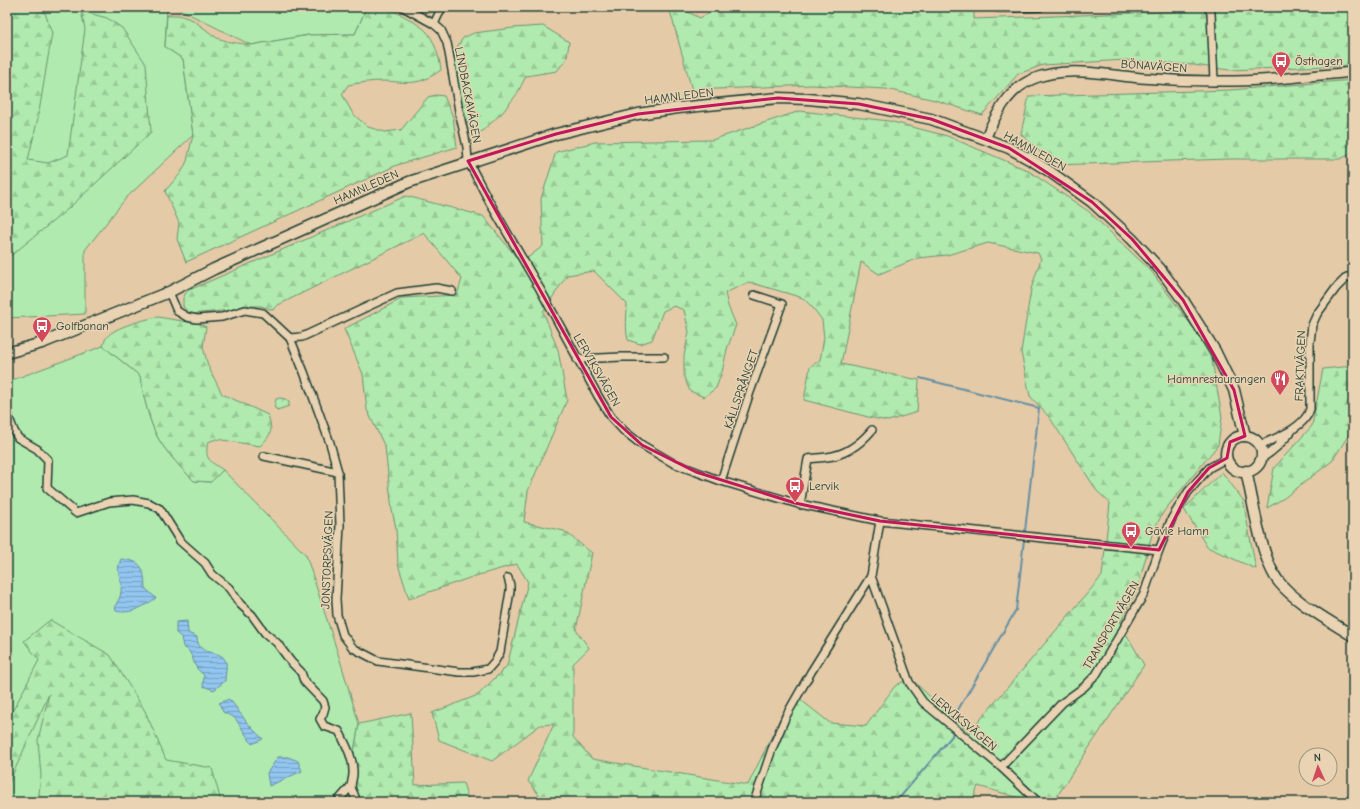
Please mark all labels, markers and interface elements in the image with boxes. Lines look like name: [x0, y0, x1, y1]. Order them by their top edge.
street label: LINDBACKAVÄGEN: [452, 46, 484, 144]
bus stop icon: Östhagen: [1270, 50, 1292, 78]
place label: Östhagen: [1295, 54, 1343, 68]
street label: BÖNAVÄGEN: [1120, 57, 1188, 75]
street label: HAMNLEDEN: [644, 85, 714, 107]
street label: HAMNLEDEN: [1001, 128, 1069, 174]
street label: HAMNLEDEN: [331, 166, 401, 208]
bus stop icon: Golfbanan: [31, 315, 53, 343]
place label: Golfbanan: [56, 319, 109, 333]
street label: FRAKTVÄGEN: [1292, 330, 1308, 402]
street label: LERVIKSVÄGEN: [571, 331, 623, 409]
street label: KÄLLSPRÅNGET: [720, 346, 761, 431]
restaurant icon: Hamnrestaurangen: [1269, 368, 1291, 396]
place label: Hamnrestaurangen: [1167, 372, 1266, 386]
bus stop icon: Lervik: [784, 475, 806, 503]
place label: Lervik: [809, 479, 839, 493]
street label: JONSTORPSVÄGEN: [318, 511, 336, 609]
bus stop icon: Gävle Hamn: [1120, 520, 1142, 548]
place label: Gävle Hamn: [1145, 524, 1209, 538]
street label: TRANSPORTVÄGEN: [1080, 578, 1142, 672]
street label: LERVIKSVÄGEN: [928, 690, 1000, 754]
north arrow: [1298, 747, 1338, 787]
text: N: [1314, 751, 1321, 764]

